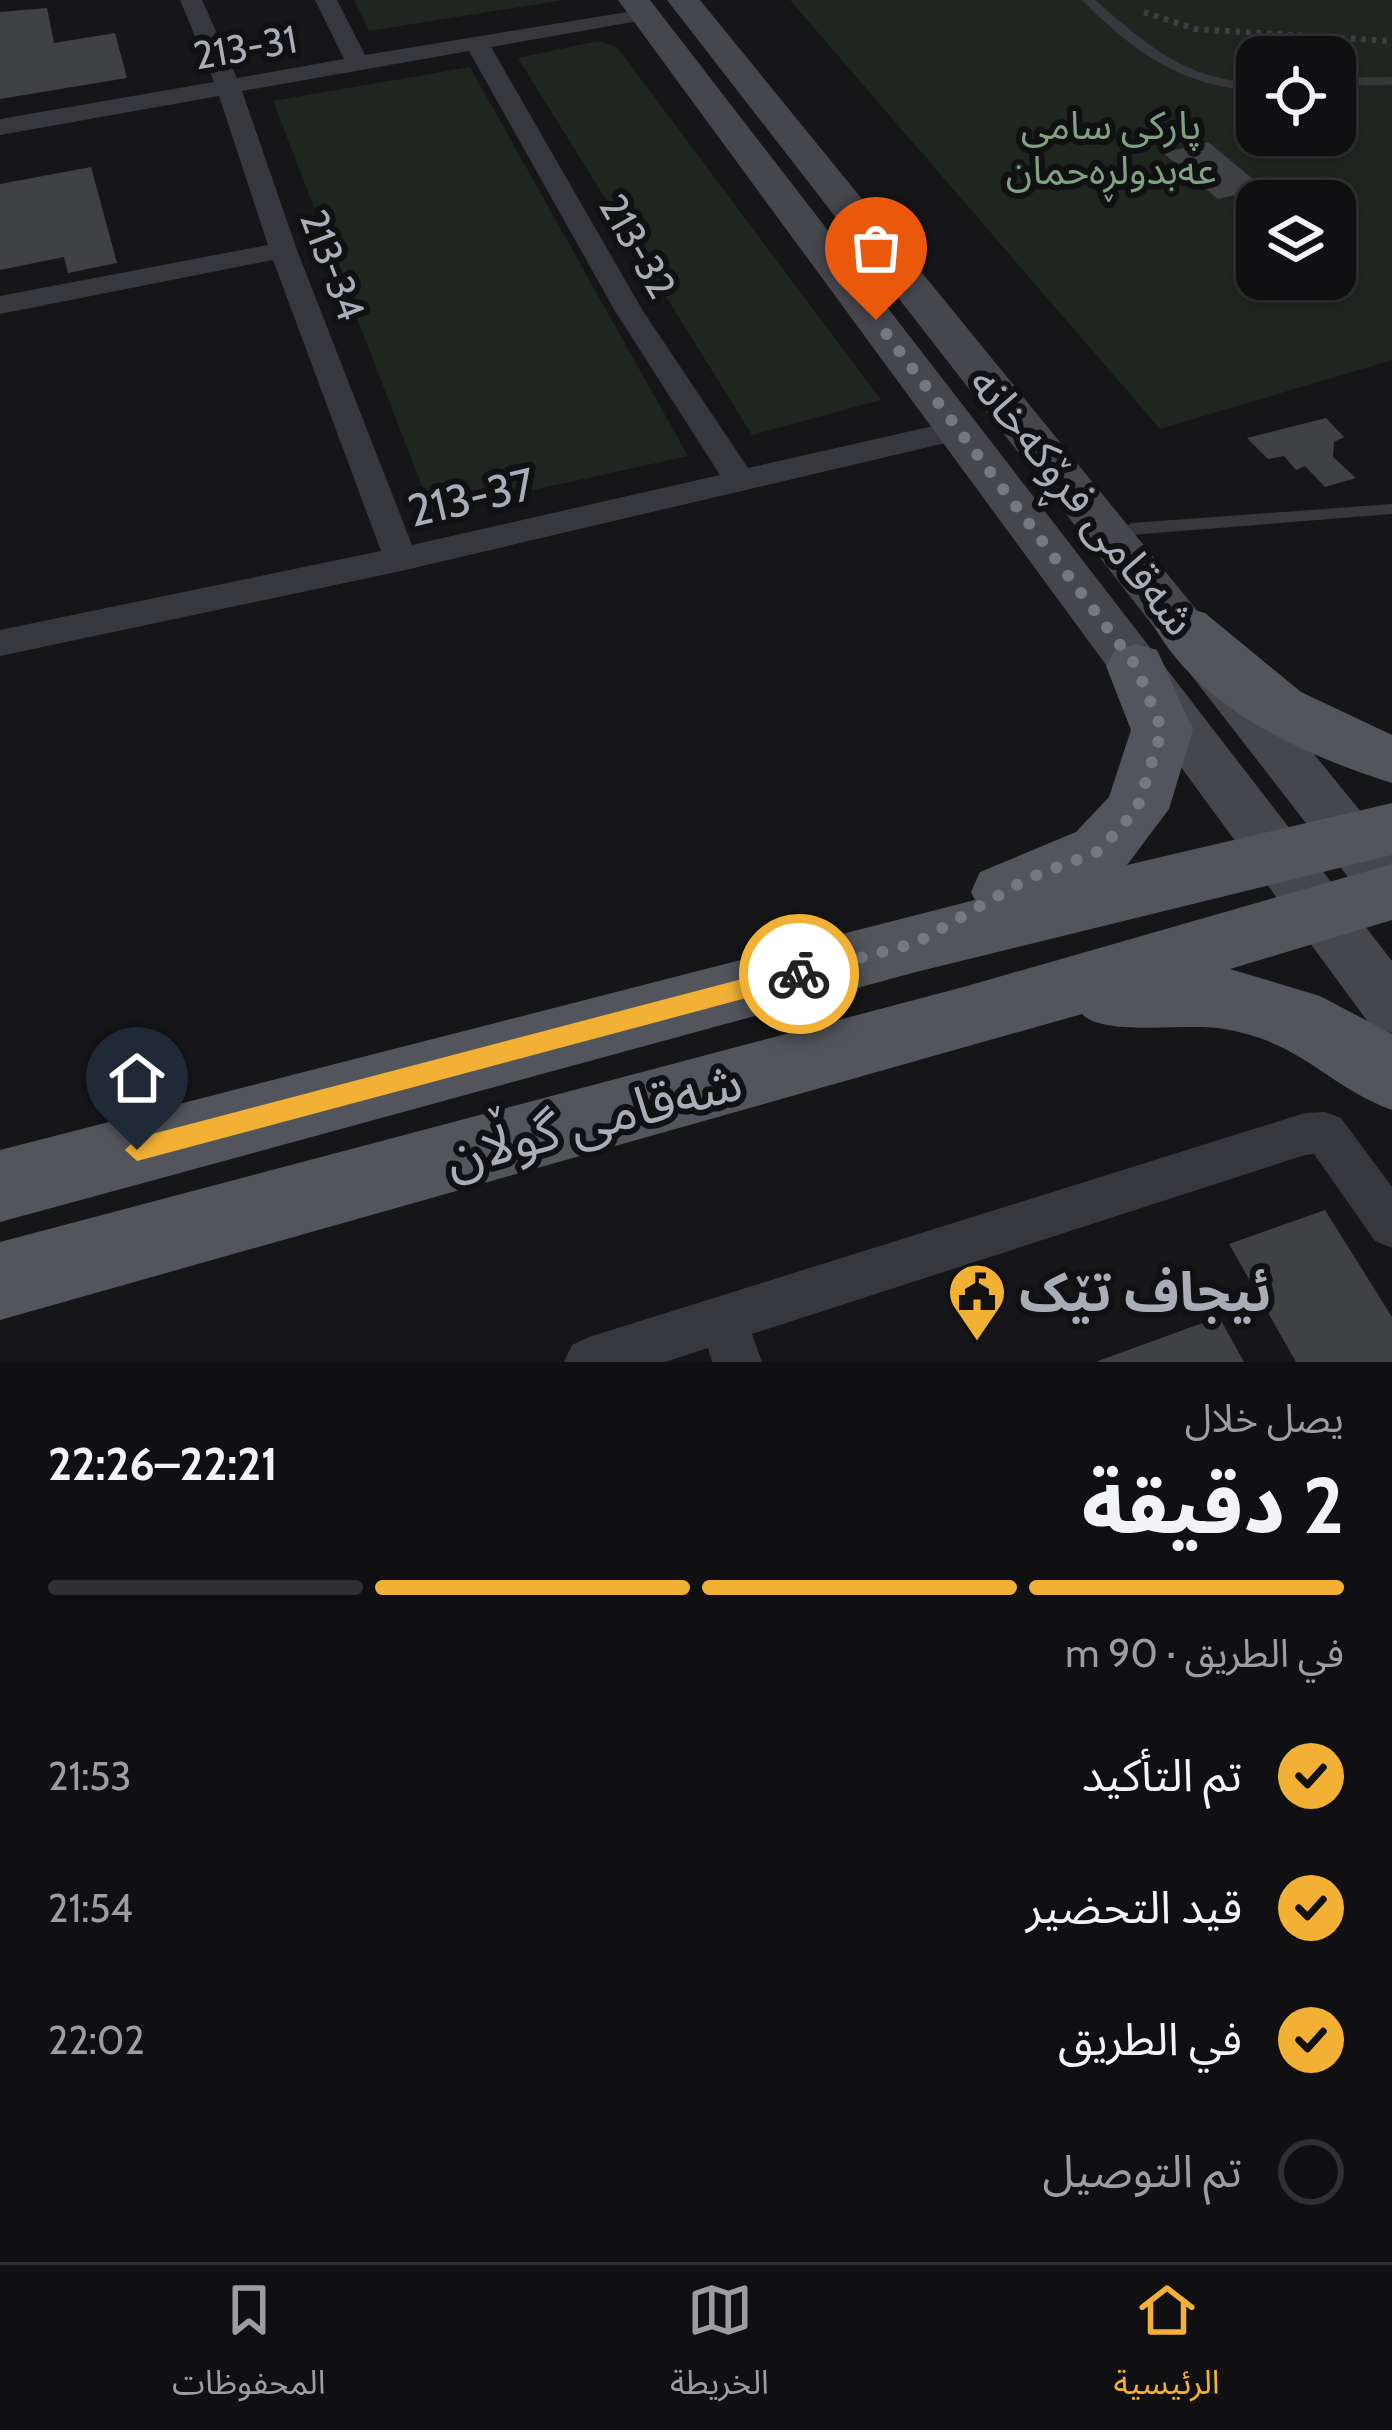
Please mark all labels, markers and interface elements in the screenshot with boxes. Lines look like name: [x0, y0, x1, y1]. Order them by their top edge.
street label: 213-31: [190, 14, 300, 80]
map controls: [1236, 36, 1356, 300]
button: locate: [1236, 36, 1356, 156]
park label: پارکی سامی عەبدولڕەحمان: [1006, 101, 1216, 202]
button: layers: [1236, 180, 1356, 300]
street label: 213-32: [589, 186, 687, 306]
pin: [825, 197, 927, 320]
street label: 213-34: [290, 203, 376, 327]
icon: bag: [843, 215, 909, 281]
street label: شەقامی فڕۆکەخانە: [950, 356, 1208, 653]
street label: 213-37: [403, 456, 540, 538]
courier: [739, 914, 859, 1034]
icon: bike: [766, 941, 832, 1007]
pin: [86, 1027, 188, 1150]
street label: شەقامی گوڵان: [436, 1043, 749, 1190]
icon: home: [104, 1045, 170, 1111]
place label: ئیجاف تێک: [1019, 1259, 1271, 1325]
public building icon: ئیجاف تێک: [946, 1261, 1008, 1343]
text: يصل خلال: [1185, 1394, 1344, 1442]
text: 22:21–22:26: [48, 1437, 278, 1491]
text: 2 دقيقة: [1082, 1458, 1344, 1553]
text: في الطريق · 90 m: [1065, 1629, 1344, 1677]
icon: check: [1278, 1743, 1344, 1809]
text: تم التأكيد: [1082, 1748, 1242, 1802]
text: 21:53: [48, 1752, 131, 1800]
icon: check: [1278, 1875, 1344, 1941]
text: قيد التحضير: [1026, 1880, 1242, 1934]
text: 21:54: [48, 1884, 133, 1932]
icon: check: [1278, 2007, 1344, 2073]
text: في الطريق: [1058, 2012, 1242, 2066]
text: 22:02: [48, 2016, 145, 2064]
text: تم التوصيل: [1042, 2144, 1242, 2198]
tab: المحفوظات: [172, 2277, 326, 2418]
tab: الخريطة: [670, 2277, 769, 2418]
tab: الرئيسية: [1114, 2277, 1220, 2418]

